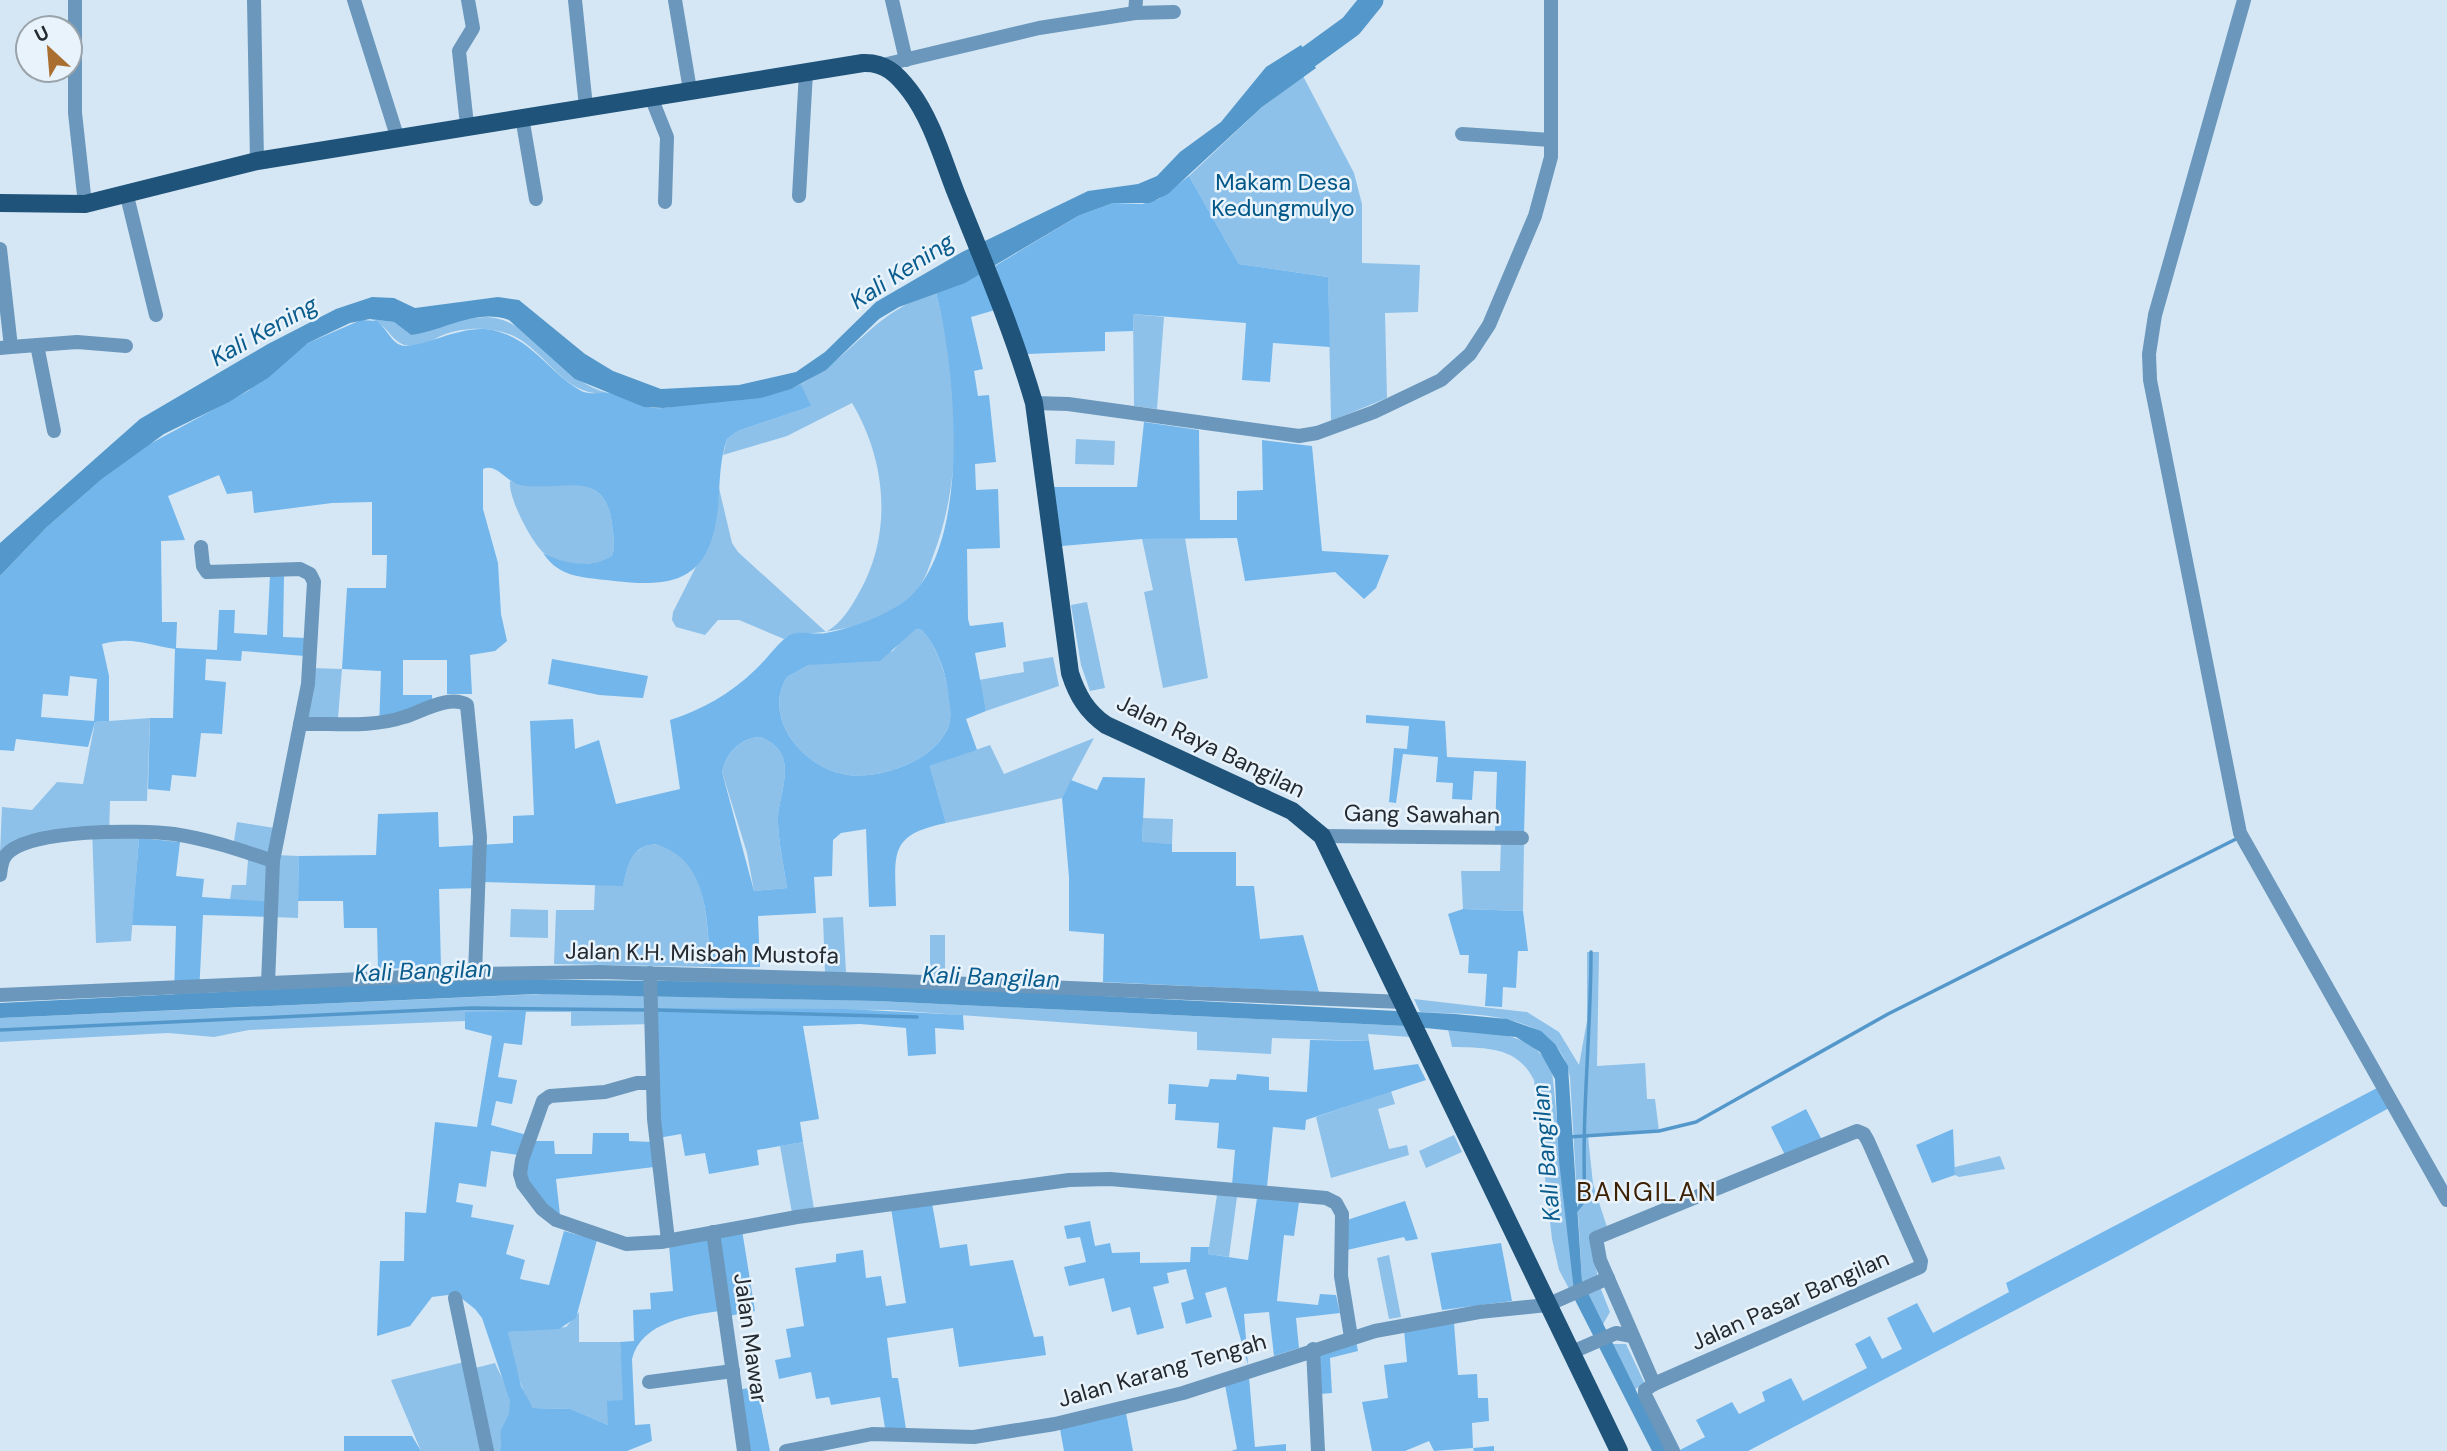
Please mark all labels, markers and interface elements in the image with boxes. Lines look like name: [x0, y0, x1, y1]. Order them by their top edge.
north arrow: [14, 14, 84, 84]
text: U: [30, 20, 53, 48]
park label: Makam Desa Kedungmulyo: [1211, 167, 1355, 223]
water label: Kali Kening: [844, 225, 960, 316]
water label: Kali Kening: [205, 288, 324, 373]
street label: Jalan Raya Bangilan: [1112, 687, 1310, 805]
street label: Gang Sawahan: [1344, 798, 1500, 830]
street label: Jalan K.H. Misbah Mustofa: [565, 936, 839, 970]
water label: Kali Bangilan: [354, 953, 492, 988]
water label: Kali Bangilan: [922, 959, 1060, 994]
water label: Kali Bangilan: [1524, 1083, 1567, 1223]
district label: BANGILAN: [1576, 1175, 1718, 1209]
street label: Jalan Pasar Bangilan: [1686, 1243, 1894, 1357]
street label: Jalan Mawar: [727, 1271, 775, 1405]
street label: Jalan Karang Tengah: [1054, 1326, 1270, 1414]

